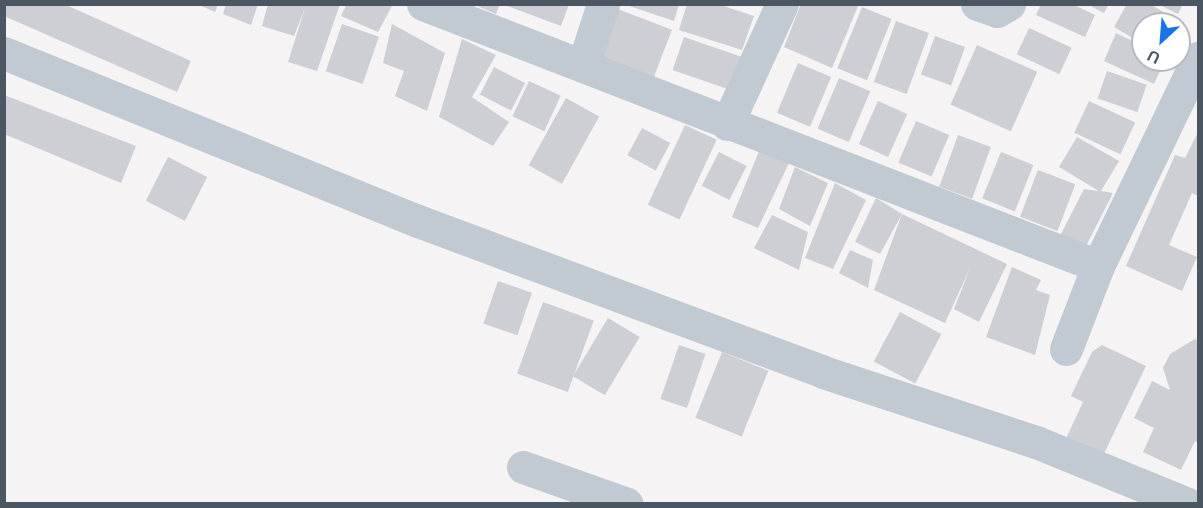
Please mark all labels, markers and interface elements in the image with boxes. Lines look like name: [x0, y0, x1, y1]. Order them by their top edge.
north arrow: [1131, 12, 1191, 72]
text: U: [1145, 47, 1163, 67]

